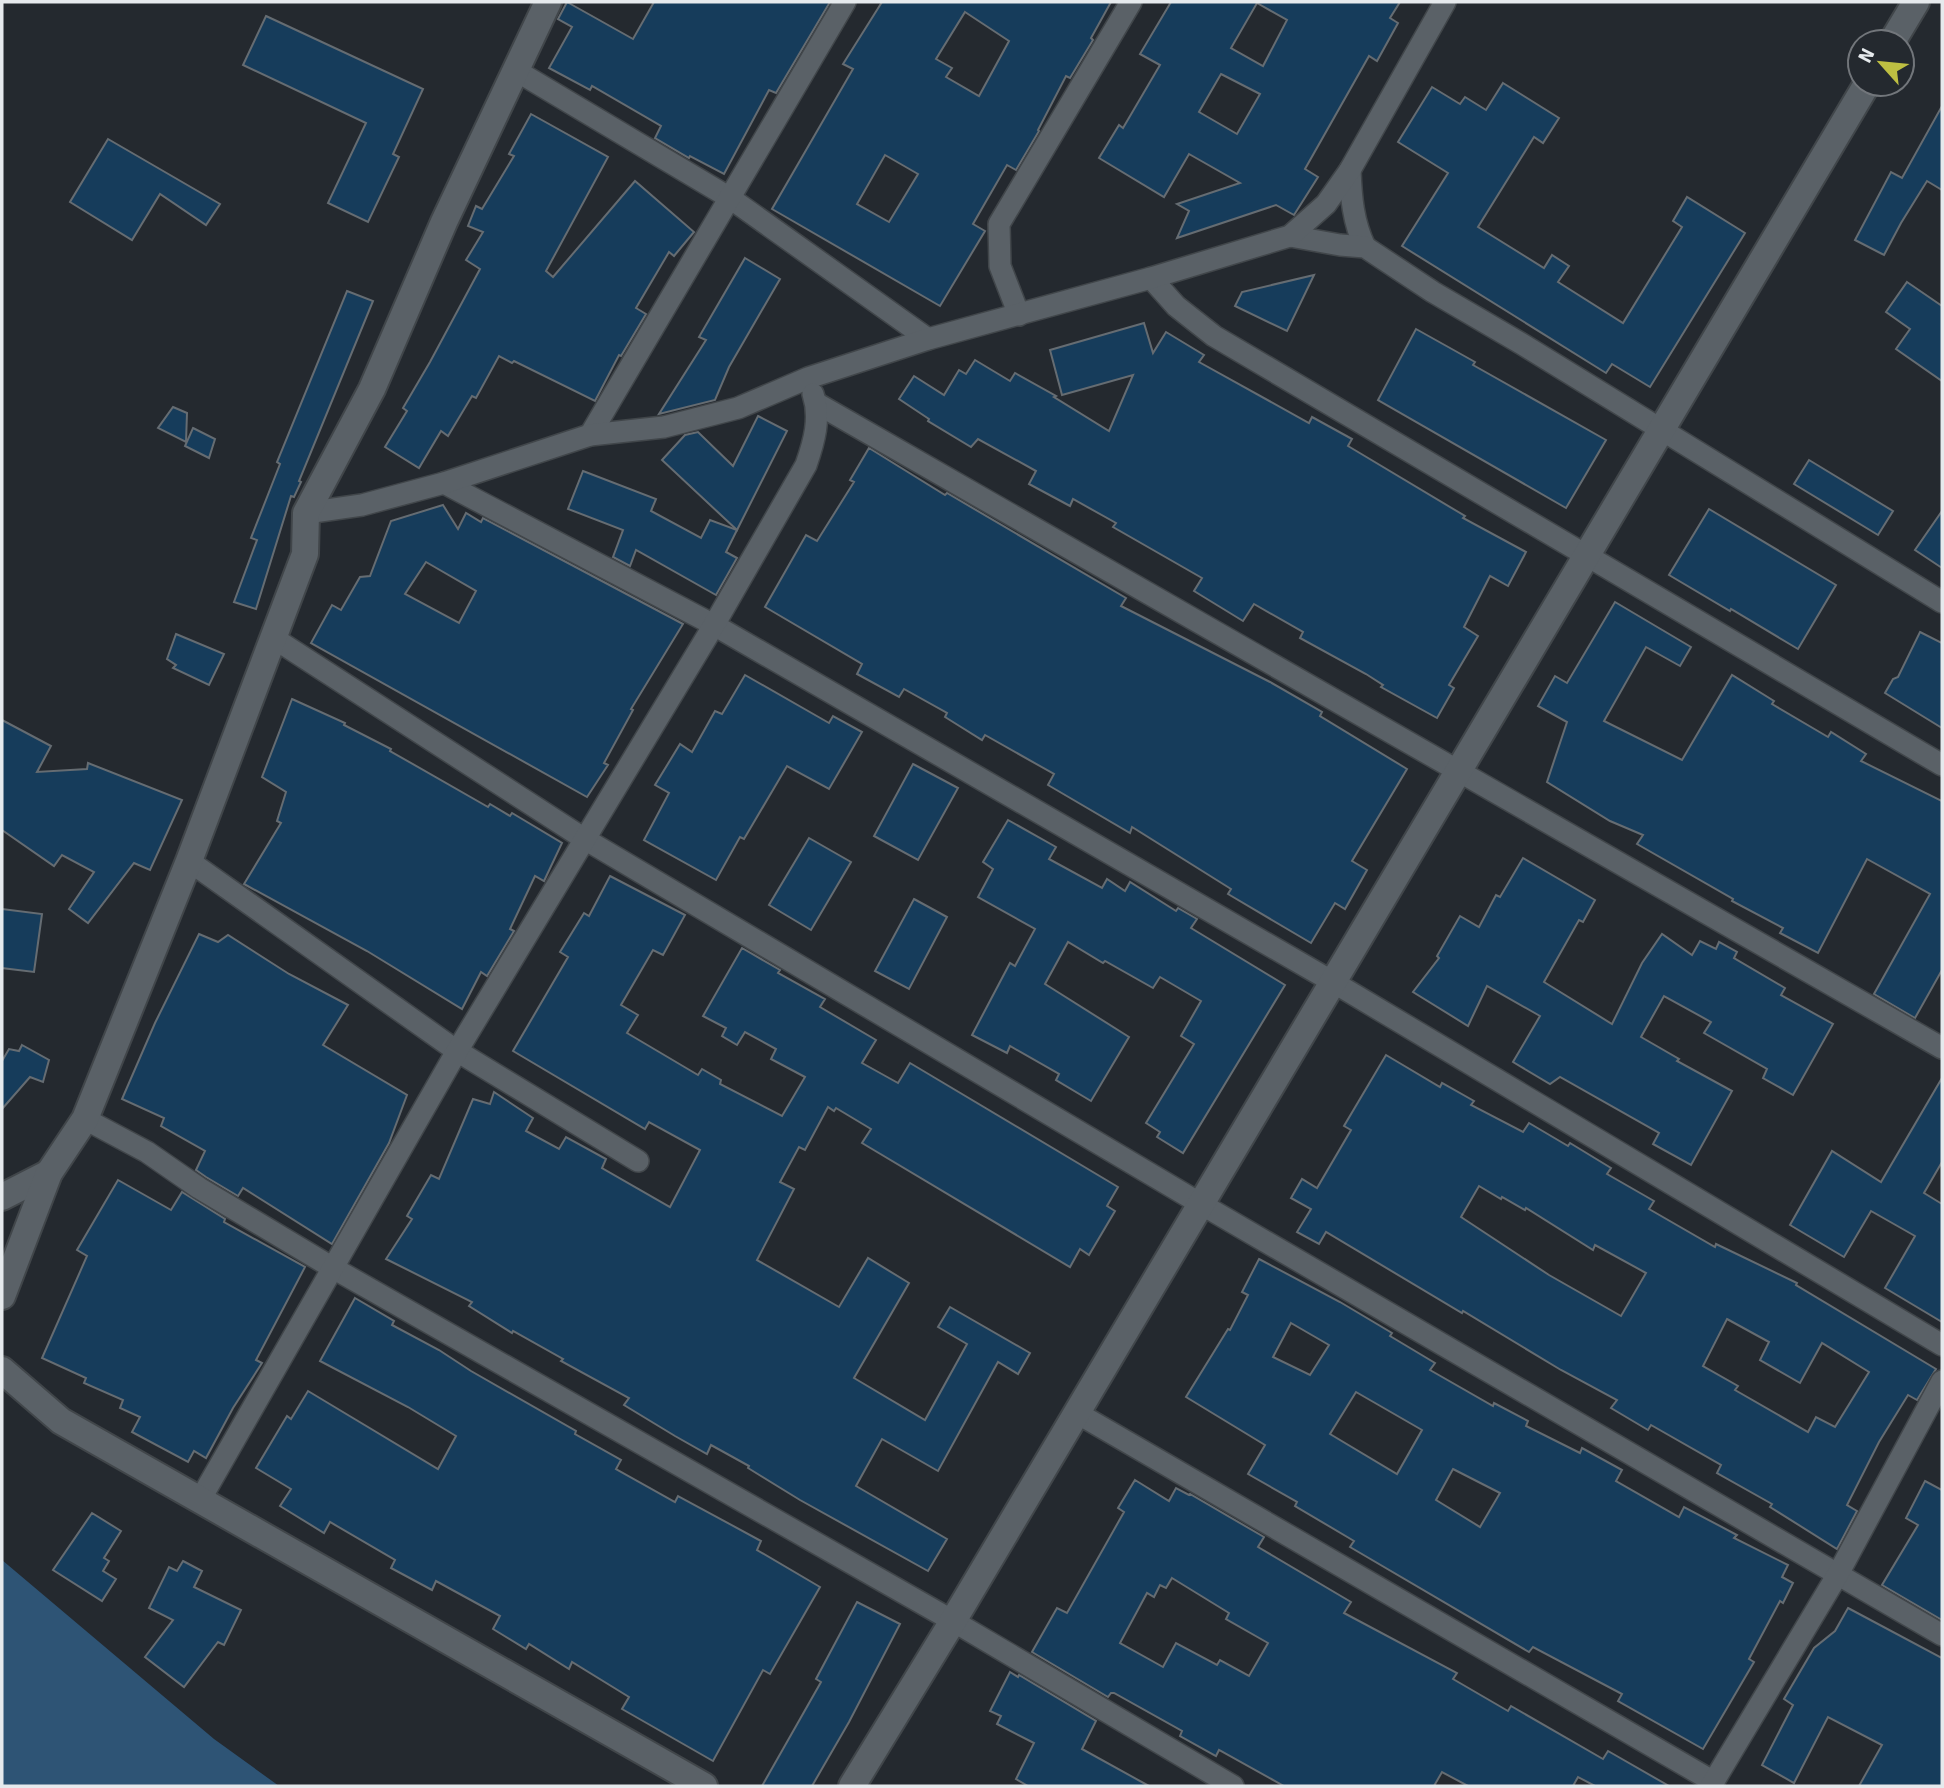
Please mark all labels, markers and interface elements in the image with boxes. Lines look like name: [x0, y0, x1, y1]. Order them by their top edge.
north arrow: [1846, 28, 1916, 98]
text: N: [1853, 44, 1880, 67]

